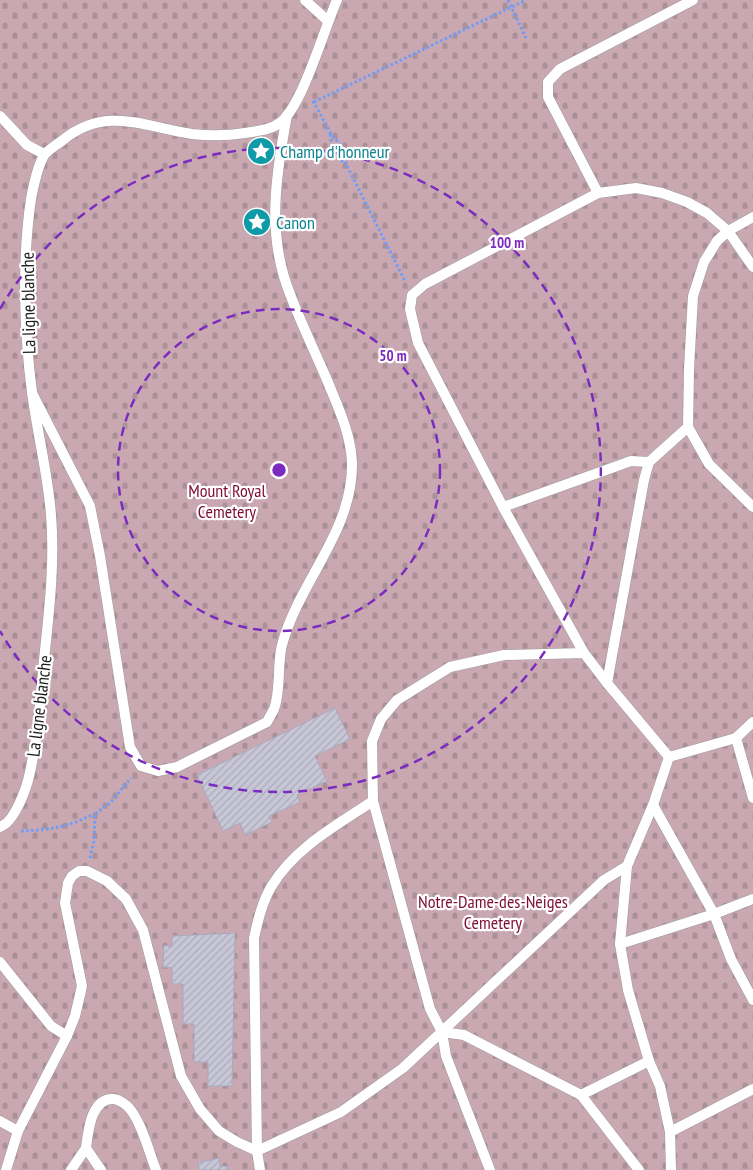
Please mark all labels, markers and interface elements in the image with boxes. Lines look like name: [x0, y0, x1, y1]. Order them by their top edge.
place icon: Champ d'honneur: [246, 136, 276, 166]
place label: Champ d'honneur: [280, 140, 390, 163]
place icon: Canon: [242, 207, 272, 237]
place label: Canon: [276, 211, 315, 234]
text: 100 m: [490, 233, 524, 252]
street label: La ligne blanche: [16, 252, 40, 354]
text: 50 m: [379, 346, 407, 365]
centre of rings: [270, 461, 288, 479]
park label: Mount Royal Cemetery: [188, 479, 267, 523]
street label: La ligne blanche: [21, 654, 57, 758]
park label: Notre-Dame-des-Neiges Cemetery: [418, 890, 568, 934]

